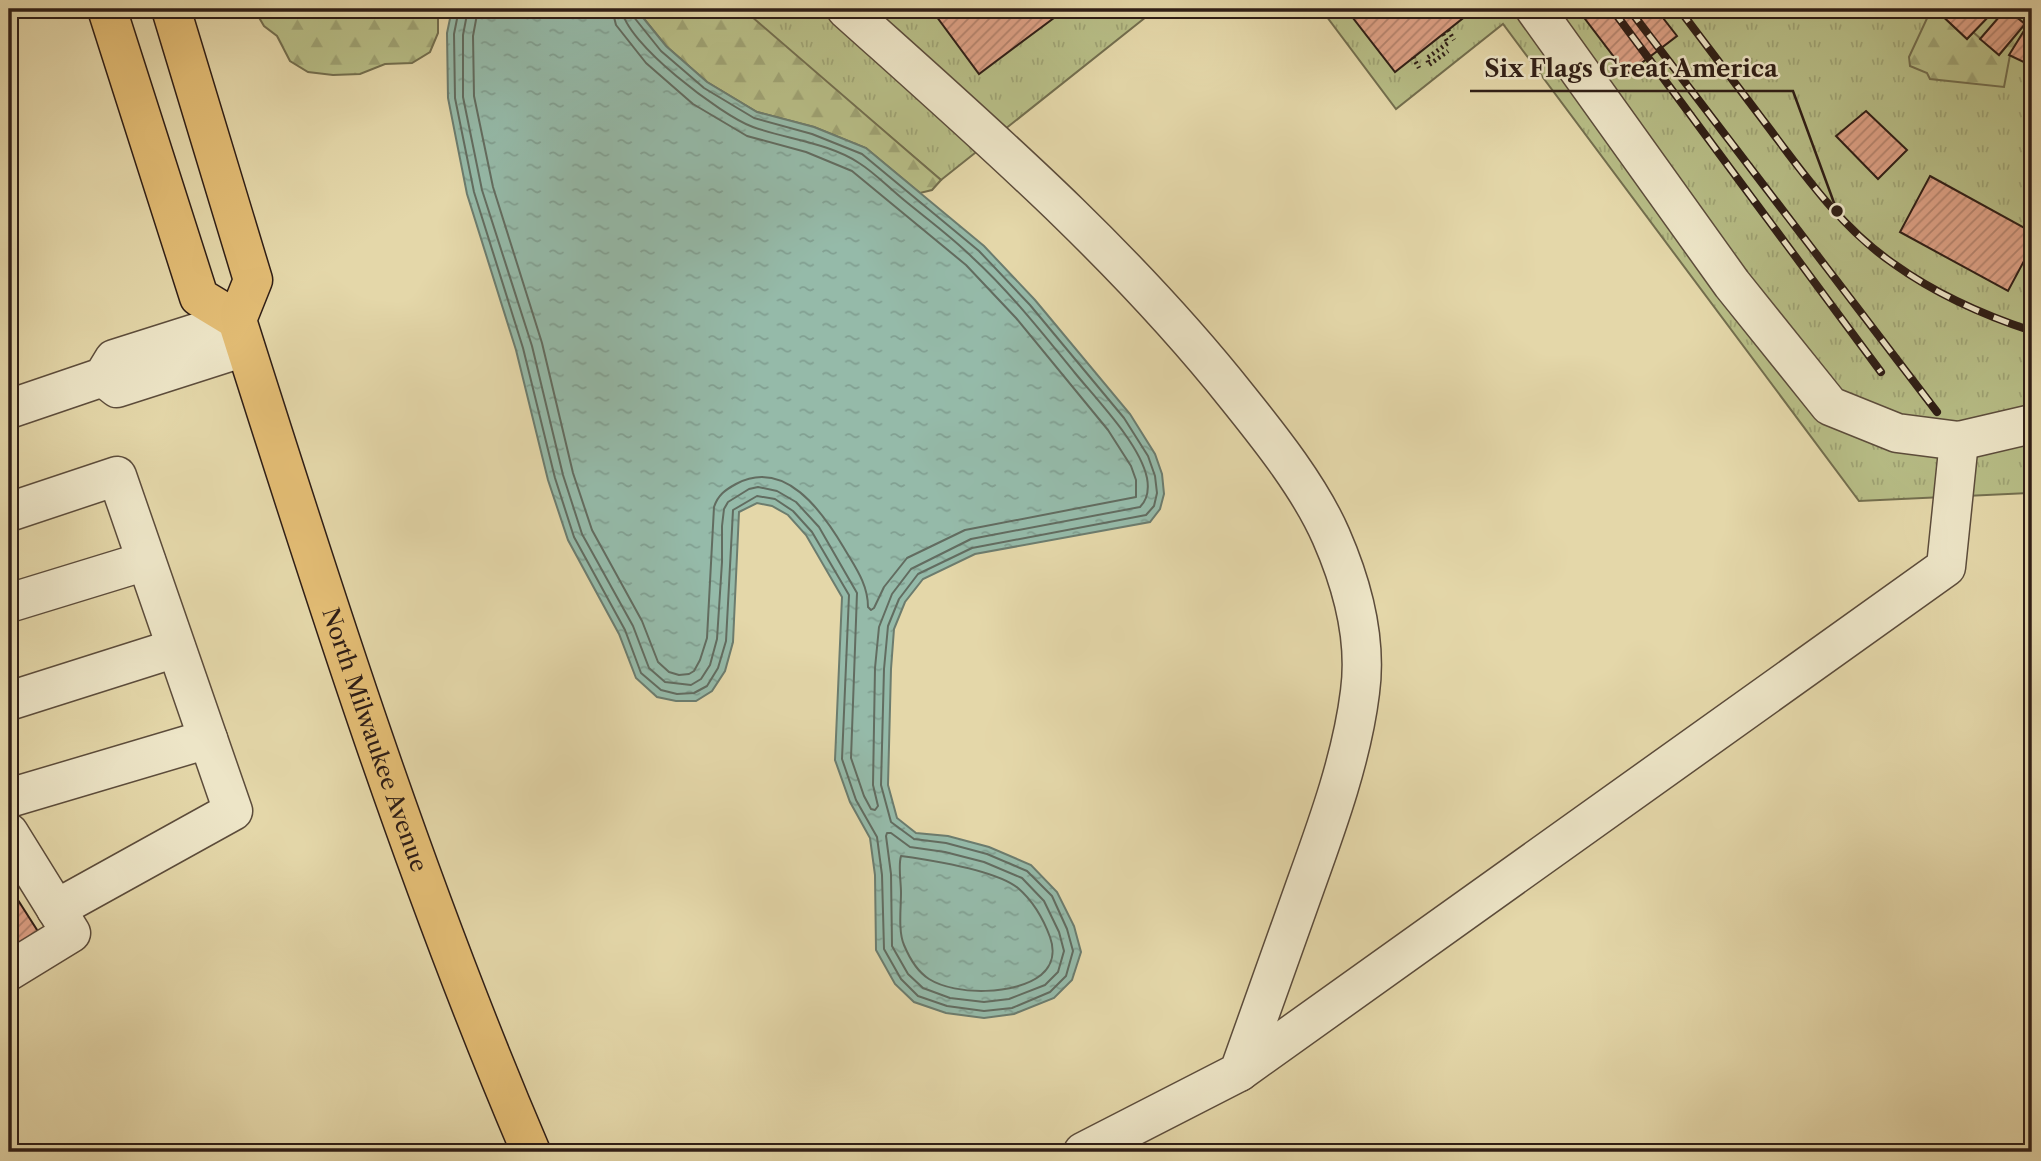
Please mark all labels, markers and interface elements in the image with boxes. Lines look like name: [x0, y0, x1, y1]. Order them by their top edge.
callout: Six Flags Great America: [1470, 46, 1793, 91]
text: Six Flags Great America: [1484, 54, 1779, 83]
street label: North Milwaukee Avenue: [316, 604, 433, 876]

